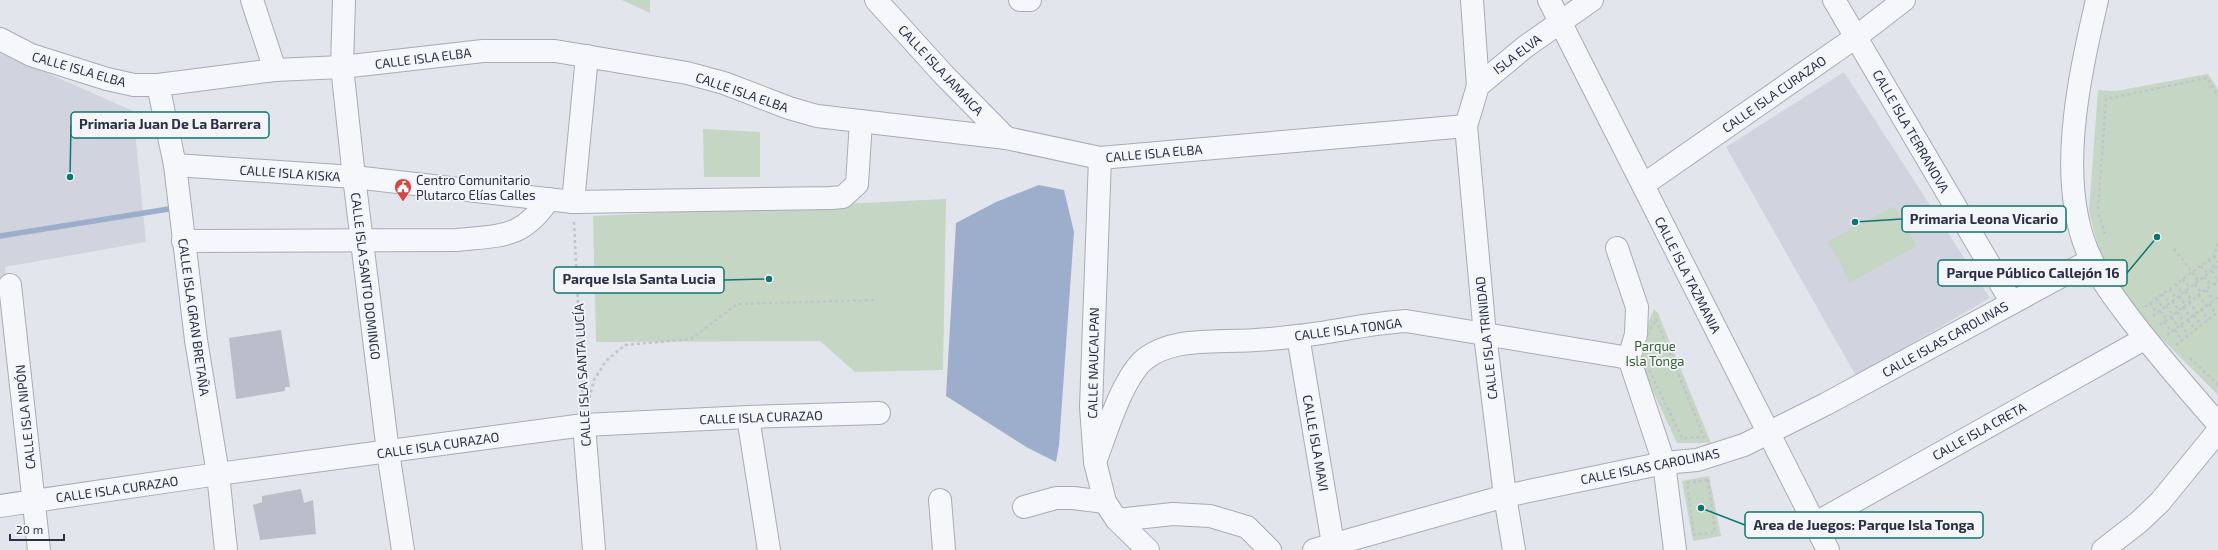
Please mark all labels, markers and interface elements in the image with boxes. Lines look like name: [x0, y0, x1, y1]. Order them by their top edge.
street label: CALLE ISLA JAMAICA: [895, 21, 987, 119]
street label: ISLA ELVA: [1490, 31, 1544, 77]
street label: CALLE ISLA ELBA: [374, 44, 472, 72]
street label: CALLE ISLA ELBA: [30, 48, 128, 90]
street label: CALLE ISLA CURAZAO: [1719, 52, 1829, 136]
street label: CALLE ISLA TERRANOVA: [1869, 67, 1953, 195]
street label: CALLE ISLA ELBA: [693, 69, 791, 115]
callout: Primaria Juan De La Barrera: [71, 112, 269, 138]
text: Primaria Juan De La Barrera: [79, 115, 261, 132]
street label: CALLE ISLA ELBA: [1105, 141, 1203, 165]
street label: CALLE ISLA KISKA: [239, 161, 341, 185]
place label: Centro Comunitario Plutarco Elías Calles: [416, 172, 535, 203]
public building icon: Centro Comunitario Plutarco Elías Calles: [393, 177, 413, 202]
street label: CALLE ISLA SANTO DOMINGO: [348, 191, 384, 361]
callout: Primaria Leona Vicario: [1902, 206, 2066, 232]
text: Primaria Leona Vicario: [1910, 210, 2058, 227]
street label: CALLE ISLA TAZMANIA: [1652, 214, 1724, 336]
street label: CALLE ISLA GRAN BRETAÑA: [175, 237, 213, 397]
callout: Parque Público Callejón 16: [1938, 260, 2127, 286]
text: Parque Público Callejón 16: [1946, 264, 2120, 281]
callout: Parque Isla Santa Lucia: [554, 267, 724, 293]
text: Parque Isla Santa Lucia: [562, 270, 716, 287]
street label: CALLE ISLA TRINIDAD: [1472, 276, 1500, 400]
street label: CALLE ISLAS CAROLINAS: [1879, 298, 2011, 380]
street label: CALLE ISLA SANTA LUCÍA: [569, 303, 594, 447]
street label: CALLE NAUCALPAN: [1084, 307, 1102, 419]
street label: CALLE ISLA TONGA: [1293, 314, 1403, 344]
park label: Parque Isla Tonga: [1626, 338, 1684, 369]
street label: CALLE ISLA NIPÓN: [11, 364, 38, 470]
street label: CALLE ISLA MAVI: [1300, 394, 1332, 492]
street label: CALLE ISLA CRETA: [1929, 399, 2029, 463]
street label: CALLE ISLA CURAZAO: [699, 407, 823, 427]
street label: CALLE ISLA CURAZAO: [376, 428, 500, 462]
street label: CALLE ISLAS CAROLINAS: [1579, 445, 1721, 487]
street label: CALLE ISLA CURAZAO: [55, 472, 179, 506]
callout: Area de Juegos: Parque Isla Tonga: [1745, 512, 1983, 538]
scale bar: [10, 516, 64, 542]
text: Area de Juegos: Parque Isla Tonga: [1753, 516, 1975, 533]
text: 20 m: [16, 522, 43, 536]

